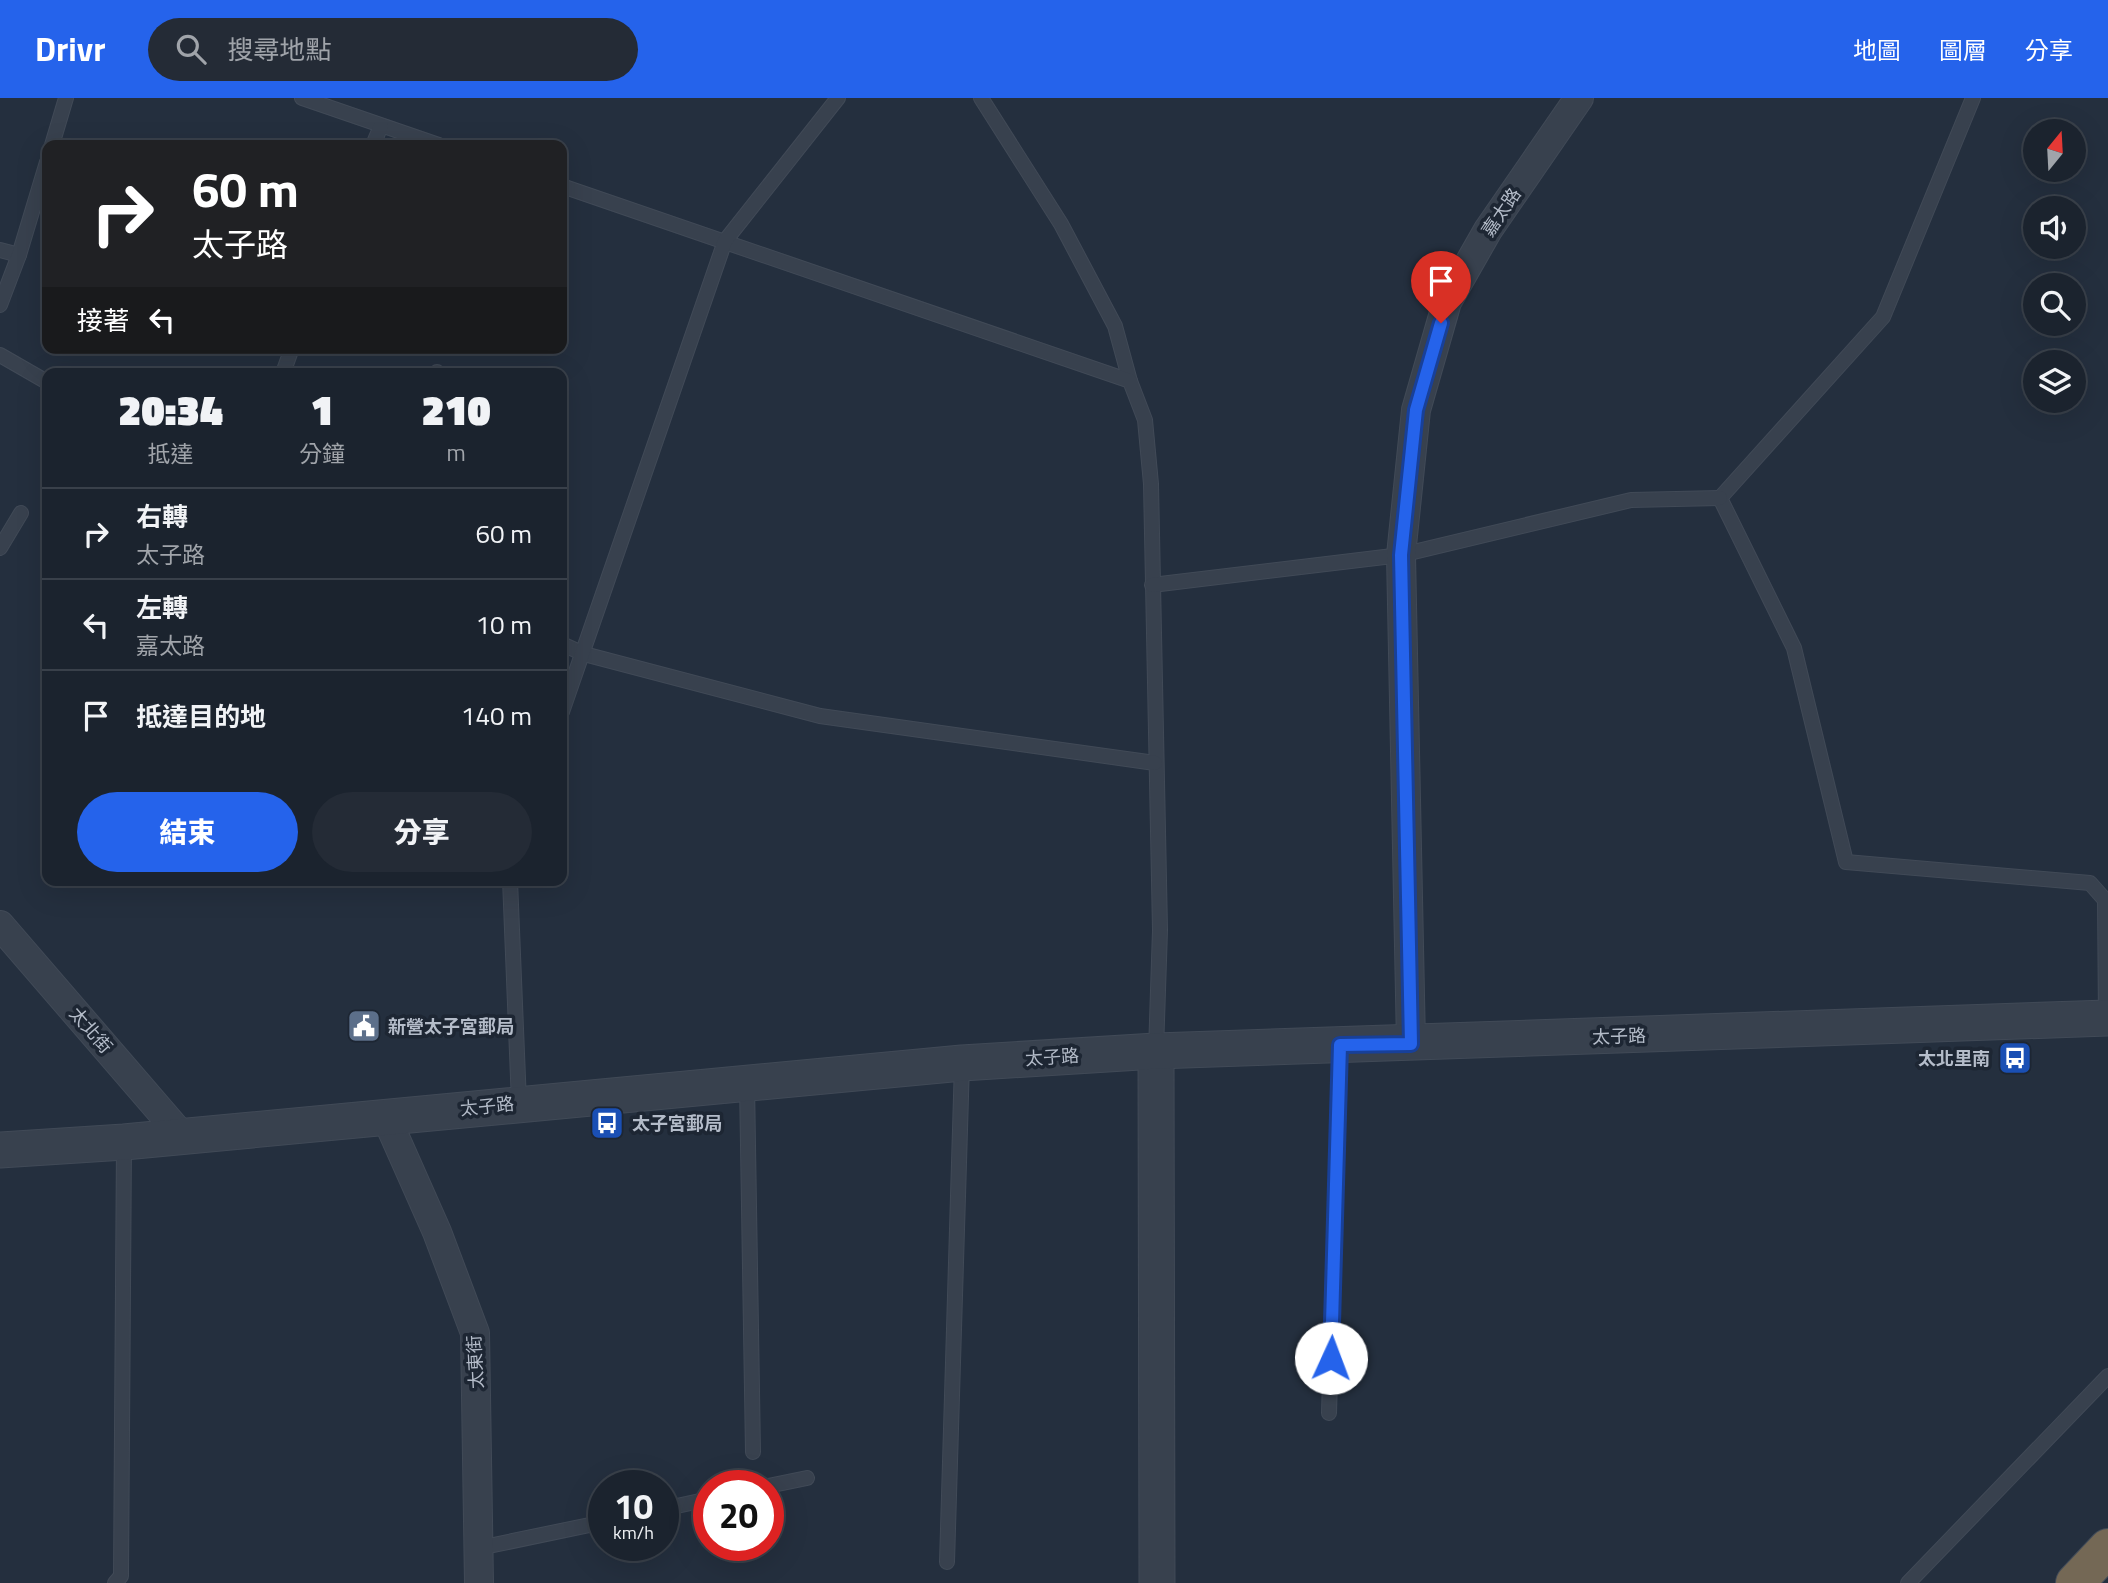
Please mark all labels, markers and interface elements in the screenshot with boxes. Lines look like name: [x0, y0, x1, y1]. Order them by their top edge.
search box: [148, 18, 638, 81]
text: Drivr: [35, 24, 106, 74]
icon: search: [172, 30, 210, 68]
text: 搜尋地點: [228, 30, 332, 69]
text: 地圖: [1853, 32, 1901, 68]
text: 圖層: [1939, 32, 1987, 68]
text: 分享: [2025, 32, 2073, 68]
north arrow: [2023, 119, 2086, 182]
map controls: [2023, 119, 2086, 413]
text: 60 m: [192, 151, 299, 226]
icon: right: [77, 168, 168, 259]
street label: 嘉太路: [1475, 182, 1527, 242]
button: sound: [2023, 196, 2086, 259]
text: 太子路: [192, 220, 288, 268]
pin: [1411, 251, 1471, 323]
icon: arrive: [1422, 262, 1460, 300]
button: search: [2023, 273, 2086, 336]
text: 接著: [77, 301, 129, 340]
icon: left: [143, 301, 181, 339]
button: layers: [2023, 350, 2086, 413]
text: 20:34: [118, 377, 223, 441]
text: 1: [311, 377, 334, 441]
text: 210: [421, 377, 491, 441]
text: m: [446, 435, 466, 470]
text: 抵達: [148, 436, 194, 471]
text: 分鐘: [299, 436, 345, 471]
text: 右轉: [136, 497, 188, 536]
text: 60 m: [475, 514, 532, 553]
icon: right: [77, 515, 115, 553]
text: 太子路: [136, 537, 205, 572]
text: 左轉: [136, 588, 188, 627]
text: 10 m: [475, 605, 532, 644]
icon: left: [77, 606, 115, 644]
text: 嘉太路: [136, 628, 205, 663]
text: 140 m: [461, 696, 532, 735]
icon: arrive: [77, 697, 115, 735]
text: 抵達目的地: [136, 697, 266, 736]
button: 結束: [77, 792, 298, 872]
button: 分享: [312, 792, 532, 872]
street label: 太北街: [63, 1001, 119, 1059]
public building icon: 新營太子宮郵局: [345, 1007, 383, 1045]
place label: 新營太子宮郵局: [388, 1013, 514, 1040]
street label: 太子路: [1592, 1022, 1646, 1050]
bus stop icon: 太北里南: [1996, 1039, 2034, 1077]
street label: 太子路: [1024, 1042, 1080, 1072]
place label: 太北里南: [1918, 1045, 1990, 1072]
street label: 太子路: [459, 1090, 515, 1122]
bus stop icon: 太子宮郵局: [588, 1104, 626, 1142]
place label: 太子宮郵局: [632, 1110, 722, 1137]
position arrow: [1294, 1321, 1368, 1395]
street label: 太東街: [460, 1334, 490, 1390]
speed limit sign: 20: [693, 1470, 784, 1561]
text: 10: [614, 1479, 653, 1533]
text: km/h: [613, 1519, 654, 1546]

